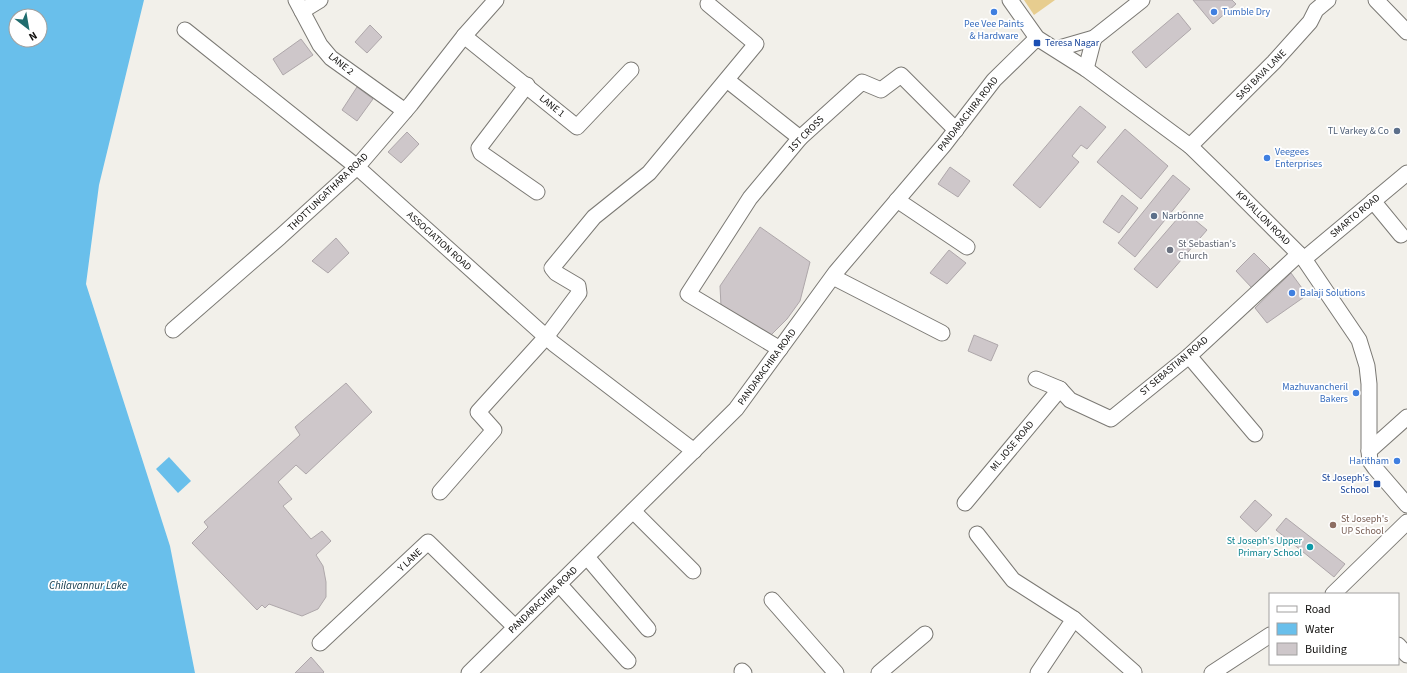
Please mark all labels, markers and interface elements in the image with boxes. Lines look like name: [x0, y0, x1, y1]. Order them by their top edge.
place label: Tumble Dry: [1222, 5, 1271, 19]
marker: Pee Vee Paints & Hardware: [989, 7, 999, 17]
marker: Tumble Dry: [1209, 7, 1219, 17]
north arrow: [8, 8, 48, 48]
place label: Pee Vee Paints & Hardware: [964, 17, 1024, 43]
text: N: [26, 28, 40, 44]
place label: Teresa Nagar: [1045, 36, 1100, 50]
marker: Teresa Nagar: [1032, 38, 1042, 48]
street label: SASI BAVA LANE: [1233, 47, 1289, 103]
street label: LANE 2: [325, 49, 357, 79]
street label: PANDARACHIRA ROAD: [934, 74, 1002, 154]
street label: LANE 1: [536, 91, 568, 121]
street label: 1ST CROSS: [785, 113, 827, 155]
place label: TL Varkey & Co: [1328, 124, 1389, 138]
marker: TL Varkey & Co: [1392, 126, 1402, 136]
place label: Veegees Enterprises: [1275, 145, 1322, 171]
street label: THOTTUNGATHARA ROAD: [285, 150, 371, 234]
marker: Veegees Enterprises: [1262, 153, 1272, 163]
street label: KP VALLON ROAD: [1232, 187, 1294, 249]
street label: SMARTO ROAD: [1327, 191, 1383, 241]
street label: ASSOCIATION ROAD: [404, 208, 474, 274]
place label: Narbonne: [1162, 209, 1204, 223]
marker: Narbonne: [1149, 211, 1159, 221]
place label: St Sebastian's Church: [1178, 237, 1236, 263]
marker: St Sebastian's Church: [1165, 245, 1175, 255]
place label: Balaji Solutions: [1300, 286, 1365, 300]
marker: Balaji Solutions: [1287, 288, 1297, 298]
street label: PANDARACHIRA ROAD: [734, 326, 800, 408]
street label: ST SEBASTIAN ROAD: [1137, 333, 1211, 399]
place label: Mazhuvancheril Bakers: [1282, 380, 1348, 406]
marker: Mazhuvancheril Bakers: [1351, 388, 1361, 398]
street label: ML JOSE ROAD: [987, 418, 1037, 474]
place label: Haritham: [1349, 454, 1389, 468]
marker: Haritham: [1392, 456, 1402, 466]
place label: St Joseph's School: [1322, 471, 1369, 497]
marker: St Joseph's School: [1372, 479, 1382, 489]
place label: St Joseph's UP School: [1341, 512, 1388, 538]
marker: St Joseph's UP School: [1328, 520, 1338, 530]
place label: St Joseph's Upper Primary School: [1227, 534, 1303, 560]
marker: St Joseph's Upper Primary School: [1305, 542, 1315, 552]
street label: Y LANE: [394, 545, 425, 576]
street label: PANDARACHIRA ROAD: [505, 563, 581, 637]
water label: Chilavannur Lake: [49, 578, 127, 593]
legend: [1269, 593, 1399, 665]
text: Road: [1305, 601, 1331, 618]
text: Water: [1305, 621, 1335, 638]
text: Building: [1305, 641, 1347, 658]

